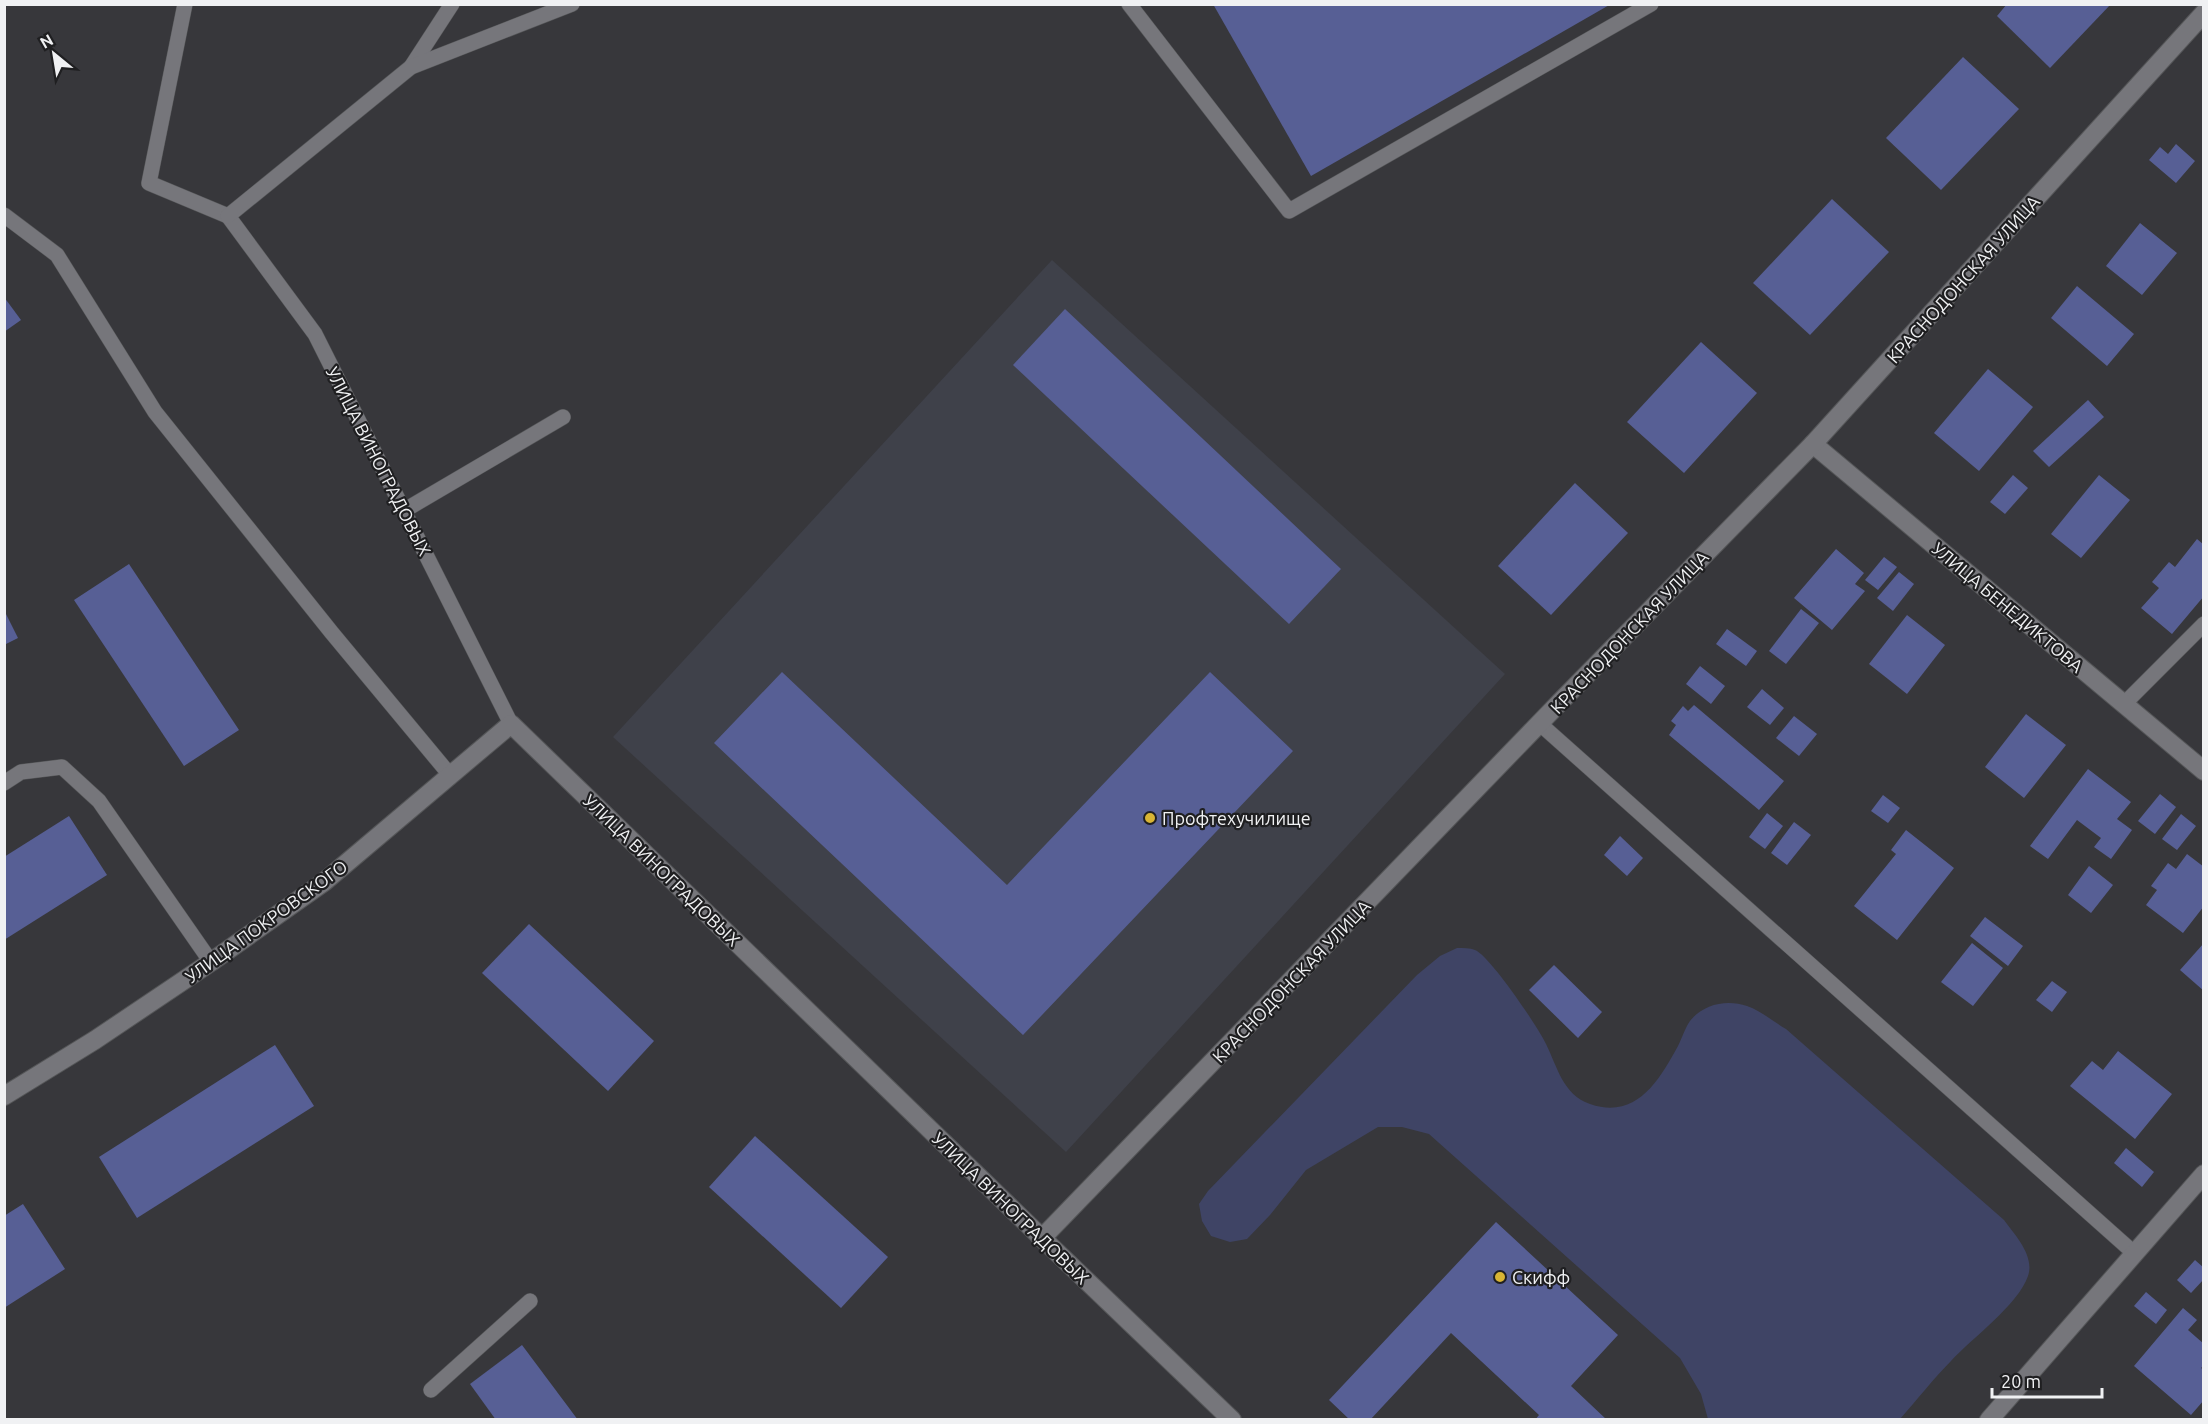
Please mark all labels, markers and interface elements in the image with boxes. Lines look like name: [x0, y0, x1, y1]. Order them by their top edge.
north arrow: [24, 24, 84, 84]
text: N: [37, 30, 56, 52]
street label: КРАСНОДОНСКАЯ УЛИЦА: [1883, 191, 2044, 367]
street label: УЛИЦА ВИНОГРАДОВЫХ: [323, 363, 435, 559]
street label: УЛИЦА БЕНЕДИКТОВА: [1928, 538, 2088, 676]
street label: КРАСНОДОНСКАЯ УЛИЦА: [1546, 546, 1712, 717]
street label: УЛИЦА ВИНОГРАДОВЫХ: [580, 790, 744, 950]
place label: Профтехучилище: [1162, 808, 1311, 828]
marker: Профтехучилище: [1143, 811, 1157, 825]
street label: УЛИЦА ПОКРОВСКОГО: [181, 856, 351, 986]
street label: КРАСНОДОНСКАЯ УЛИЦА: [1208, 895, 1374, 1066]
street label: УЛИЦА ВИНОГРАДОВЫХ: [929, 1128, 1093, 1288]
place label: Скифф: [1512, 1267, 1570, 1287]
marker: Скифф: [1493, 1270, 1507, 1284]
scale bar: [1992, 1361, 2102, 1399]
text: 20 m: [2001, 1371, 2041, 1391]

